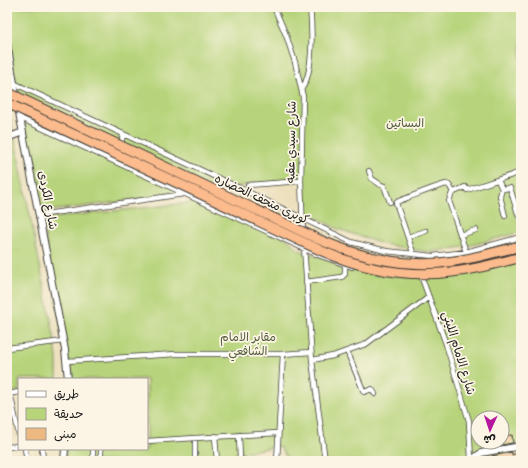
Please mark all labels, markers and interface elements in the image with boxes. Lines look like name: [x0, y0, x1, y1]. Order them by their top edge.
street label: شارع سيدي عقبه: [279, 101, 303, 183]
park label: البساتين: [386, 112, 424, 134]
street label: كوبرى متحف الحضاره: [211, 167, 313, 231]
street label: شارع الكردى: [32, 169, 64, 231]
street label: شارع الامام الليثي: [436, 308, 482, 398]
park label: مقابر الامام الشافعي: [220, 326, 276, 362]
legend: [18, 378, 148, 450]
text: طريق: [54, 383, 79, 405]
text: حديقة: [54, 403, 83, 425]
north arrow: [470, 410, 510, 450]
text: مبنى: [54, 423, 77, 445]
text: ش: [483, 430, 496, 449]

